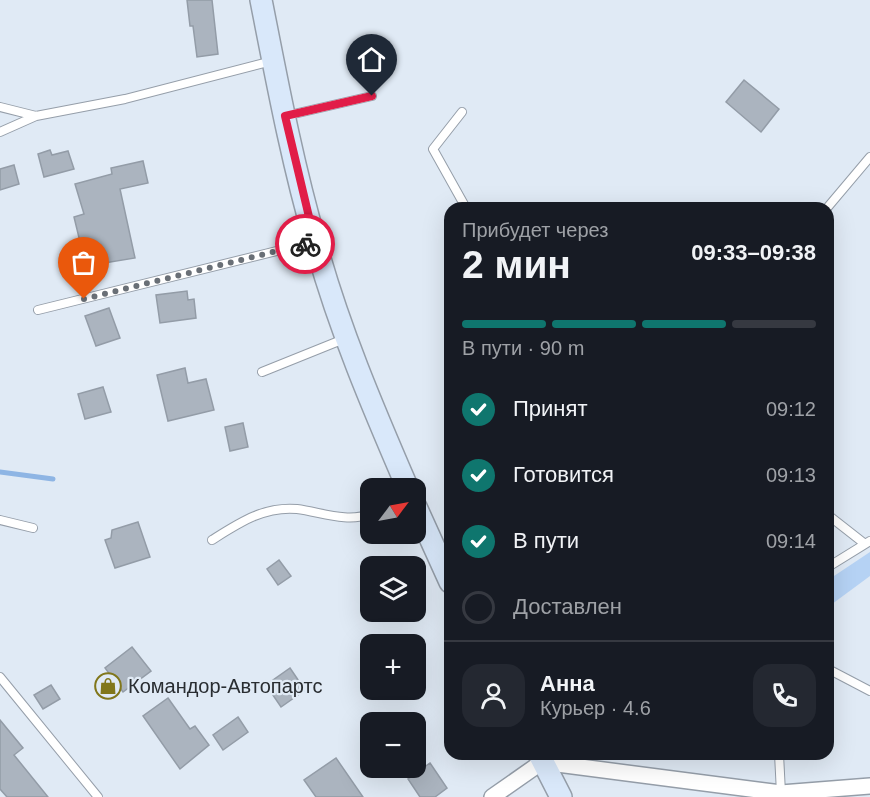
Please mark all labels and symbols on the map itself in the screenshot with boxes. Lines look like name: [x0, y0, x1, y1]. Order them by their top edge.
pin: [346, 34, 397, 96]
courier: [275, 214, 335, 274]
pin: [58, 237, 109, 299]
north arrow: [360, 478, 426, 544]
shop icon: Командор-Автопартс: [93, 671, 123, 701]
place label: Командор-Автопартс: [128, 675, 322, 697]

